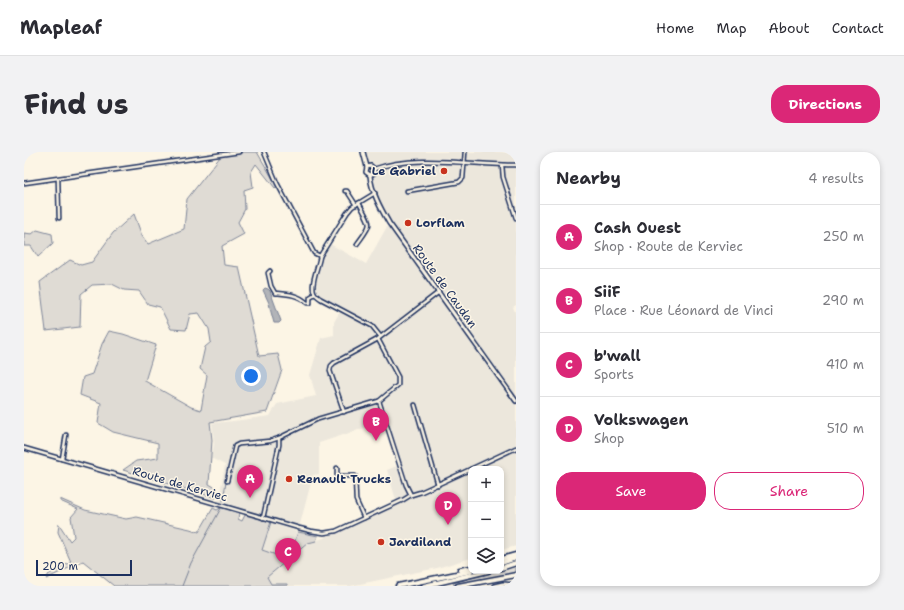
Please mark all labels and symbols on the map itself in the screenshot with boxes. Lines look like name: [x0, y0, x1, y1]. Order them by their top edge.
place label: Le Gabriel: [372, 163, 436, 179]
marker: Le Gabriel: [439, 166, 449, 176]
place label: Lorflam: [416, 215, 465, 231]
marker: Lorflam: [403, 218, 413, 228]
street label: Route de Caudan: [409, 241, 481, 331]
your location: [241, 366, 261, 386]
pin: B: [363, 408, 389, 441]
street label: Route de Kerviec: [131, 463, 229, 505]
pin: A: [237, 465, 263, 498]
place label: Renault Trucks: [297, 471, 391, 487]
marker: Renault Trucks: [284, 474, 294, 484]
pin: D: [435, 492, 461, 525]
place label: Jardiland: [389, 534, 451, 550]
marker: Jardiland: [376, 537, 386, 547]
pin: C: [275, 538, 301, 571]
scale bar: [36, 558, 132, 577]

